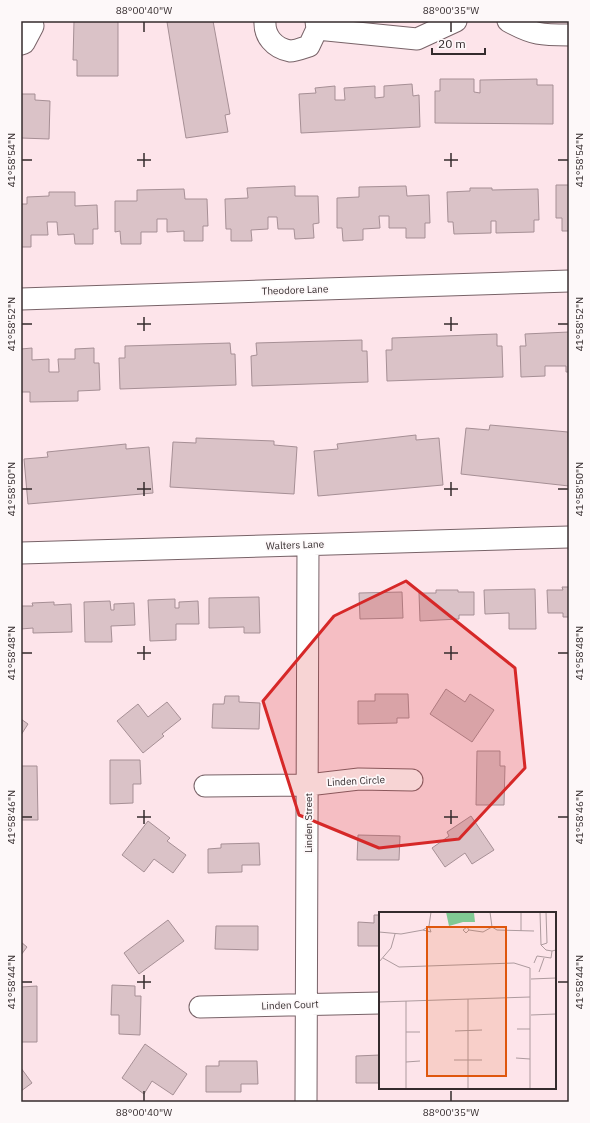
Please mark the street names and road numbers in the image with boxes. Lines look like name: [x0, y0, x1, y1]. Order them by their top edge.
street label: Theodore Lane: [261, 282, 329, 298]
street label: Walters Lane: [266, 537, 325, 553]
street label: Linden Circle: [327, 773, 386, 789]
street label: Linden Street: [302, 793, 315, 853]
street label: Linden Court: [261, 997, 319, 1012]

